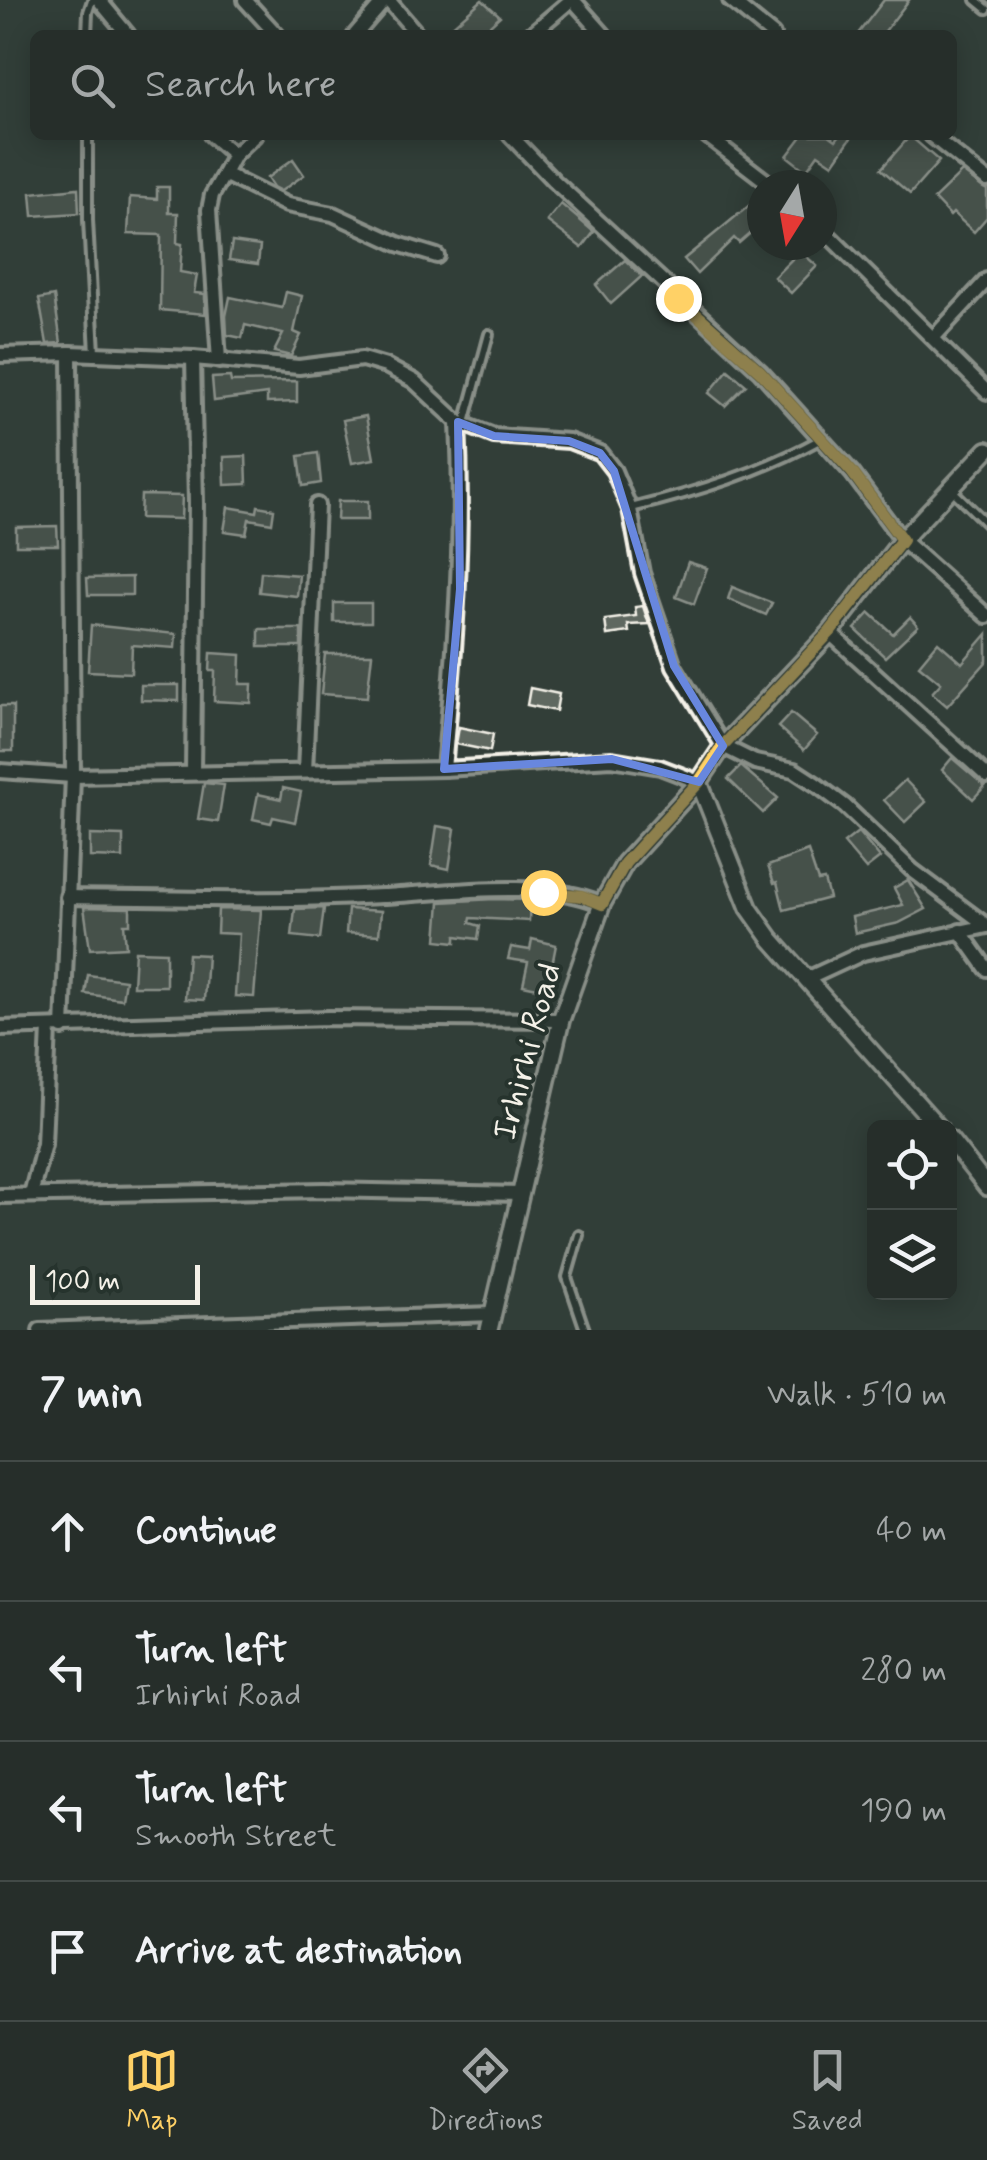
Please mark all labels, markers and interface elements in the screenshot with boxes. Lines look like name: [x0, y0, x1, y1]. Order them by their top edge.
search box: [30, 30, 957, 140]
icon: search: [65, 58, 120, 113]
text: Search here: [145, 61, 336, 110]
north arrow: [747, 170, 837, 260]
route end: [656, 276, 702, 322]
route start: [521, 870, 567, 916]
street label: Irhirhi Road: [482, 958, 574, 1145]
map controls: [867, 1120, 957, 1300]
button: locate: [867, 1120, 957, 1210]
button: layers: [867, 1210, 957, 1300]
scale bar: [30, 1260, 200, 1304]
text: 100 m: [45, 1264, 120, 1301]
text: 7 min: [40, 1368, 143, 1423]
text: Walk · 510 m: [767, 1374, 947, 1416]
icon: ahead: [40, 1504, 95, 1559]
text: Continue: [135, 1507, 277, 1556]
text: 40 m: [876, 1510, 947, 1552]
text: Turn left: [135, 1626, 287, 1675]
icon: left: [40, 1644, 95, 1699]
text: 280 m: [860, 1650, 947, 1692]
text: Irhirhi Road: [135, 1675, 301, 1717]
text: Turn left: [135, 1766, 287, 1815]
icon: left: [40, 1784, 95, 1839]
text: 190 m: [860, 1790, 947, 1832]
text: Smooth Street: [135, 1815, 336, 1857]
icon: arrive: [40, 1924, 95, 1979]
text: Arrive at destination: [135, 1927, 462, 1976]
tab: Map: [124, 2043, 179, 2140]
tab: Directions: [428, 2043, 543, 2140]
tab: Saved: [792, 2043, 863, 2140]

